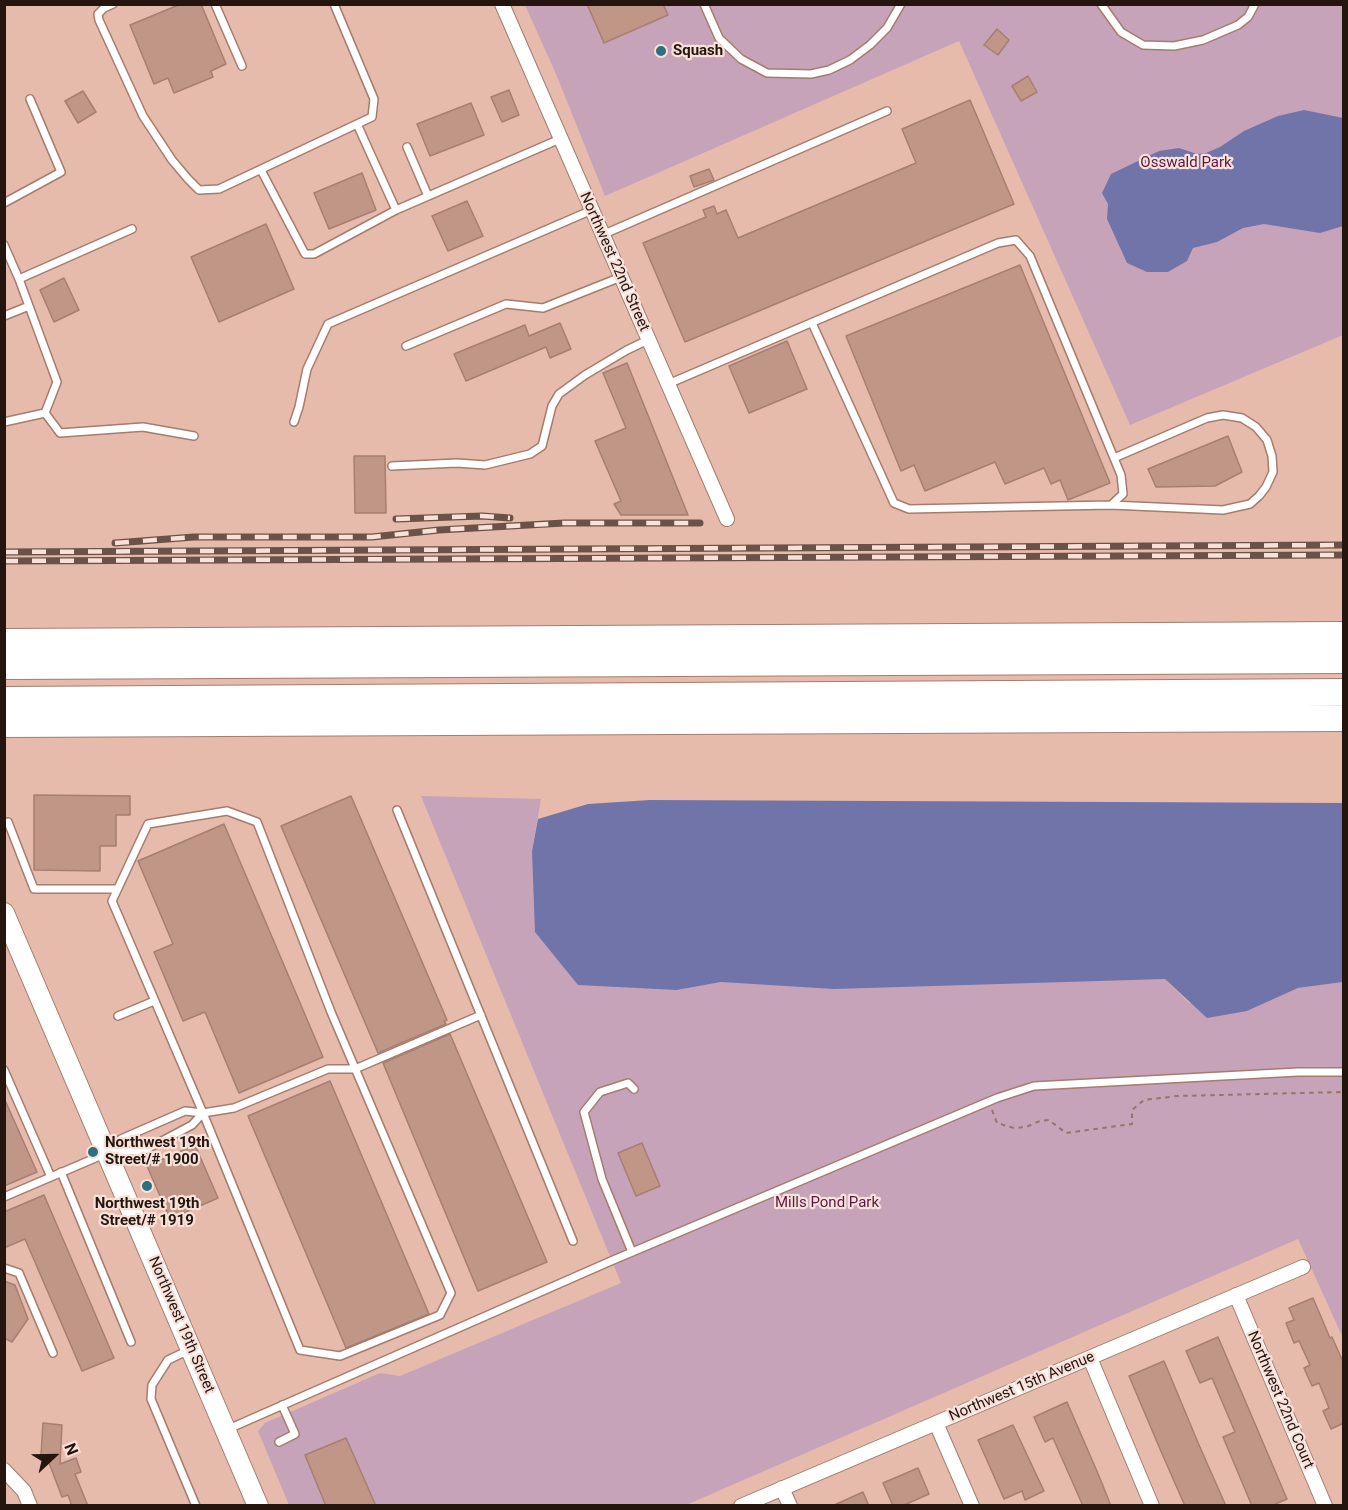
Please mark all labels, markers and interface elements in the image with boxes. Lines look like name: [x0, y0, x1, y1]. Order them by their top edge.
place label: Squash: [673, 42, 723, 60]
marker: Squash: [654, 44, 668, 58]
park label: Osswald Park: [1140, 154, 1232, 172]
street label: Northwest 22nd Street: [575, 190, 653, 334]
place label: Northwest 19th Street/# 1900: [105, 1134, 210, 1169]
marker: Northwest 19th Street/# 1900: [86, 1145, 100, 1159]
marker: Northwest 19th Street/# 1919: [140, 1179, 154, 1193]
park label: Mills Pond Park: [775, 1194, 879, 1212]
place label: Northwest 19th Street/# 1919: [95, 1195, 199, 1230]
street label: Northwest 19th Street: [144, 1254, 218, 1396]
street label: Northwest 22nd Court: [1243, 1328, 1317, 1472]
street label: Northwest 15th Avenue: [947, 1348, 1097, 1426]
north arrow: [24, 1426, 84, 1486]
text: N: [60, 1440, 82, 1458]

